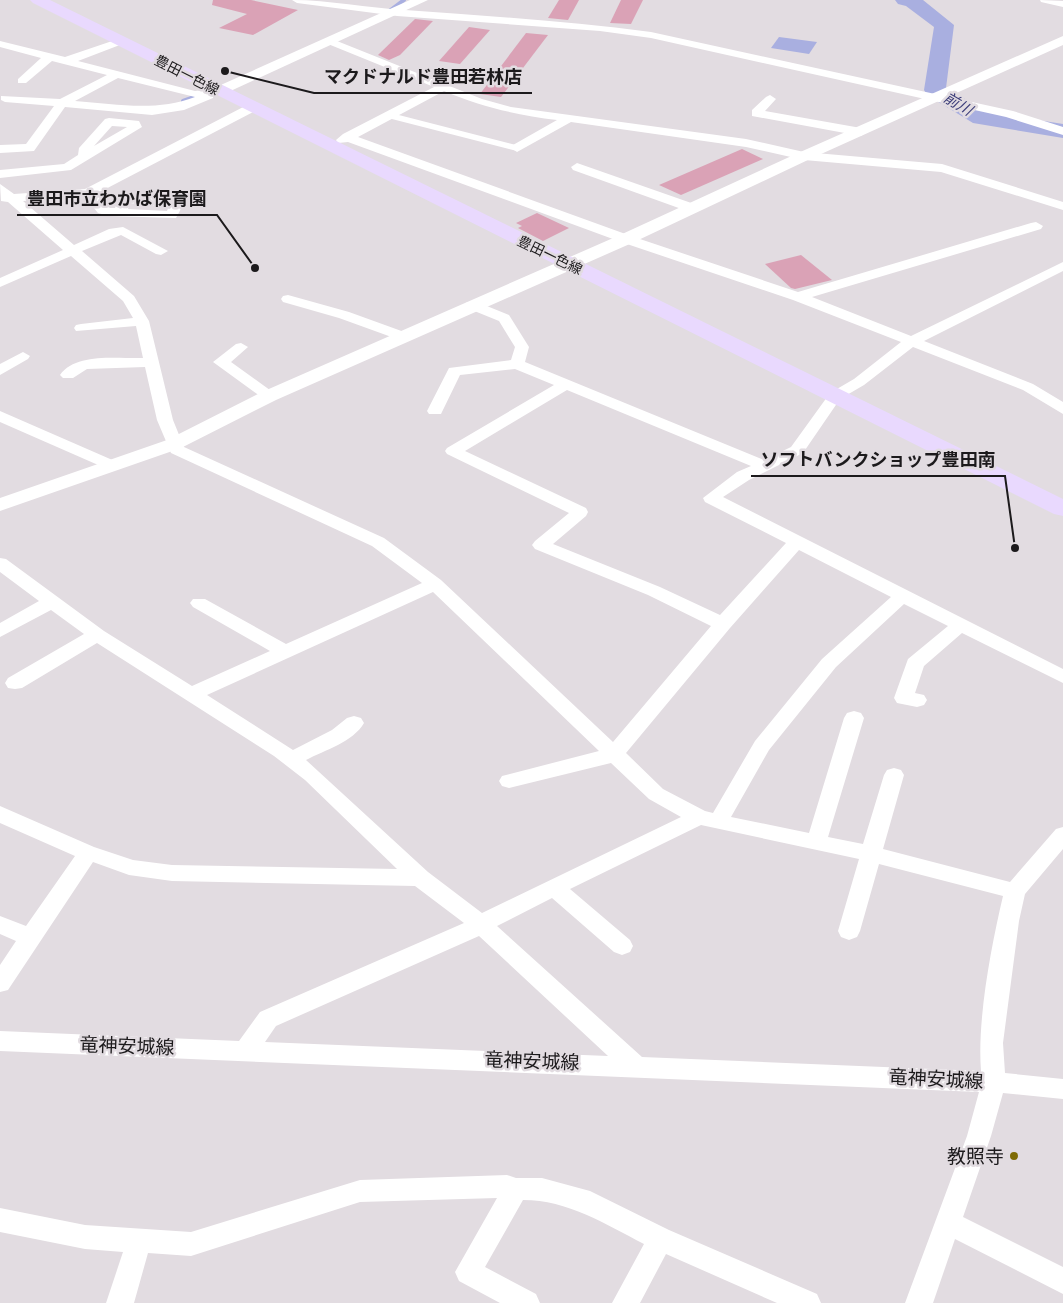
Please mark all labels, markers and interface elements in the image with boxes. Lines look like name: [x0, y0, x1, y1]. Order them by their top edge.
street label: 豊田一色線: [152, 51, 222, 99]
callout: マクドナルド豊田若林店: [314, 60, 532, 93]
text: マクドナルド豊田若林店: [324, 66, 522, 88]
water label: 前川: [941, 89, 977, 120]
callout: 豊田市立わかば保育園: [17, 182, 217, 215]
text: 豊田市立わかば保育園: [27, 188, 207, 210]
street label: 豊田一色線: [515, 232, 585, 278]
callout: ソフトバンクショップ豊田南: [751, 443, 1005, 476]
text: ソフトバンクショップ豊田南: [761, 449, 995, 471]
street label: 竜神安城線: [79, 1033, 175, 1059]
street label: 竜神安城線: [484, 1048, 580, 1074]
street label: 竜神安城線: [888, 1065, 984, 1093]
place label: 教照寺: [947, 1145, 1004, 1168]
marker: 教照寺: [1008, 1150, 1020, 1162]

